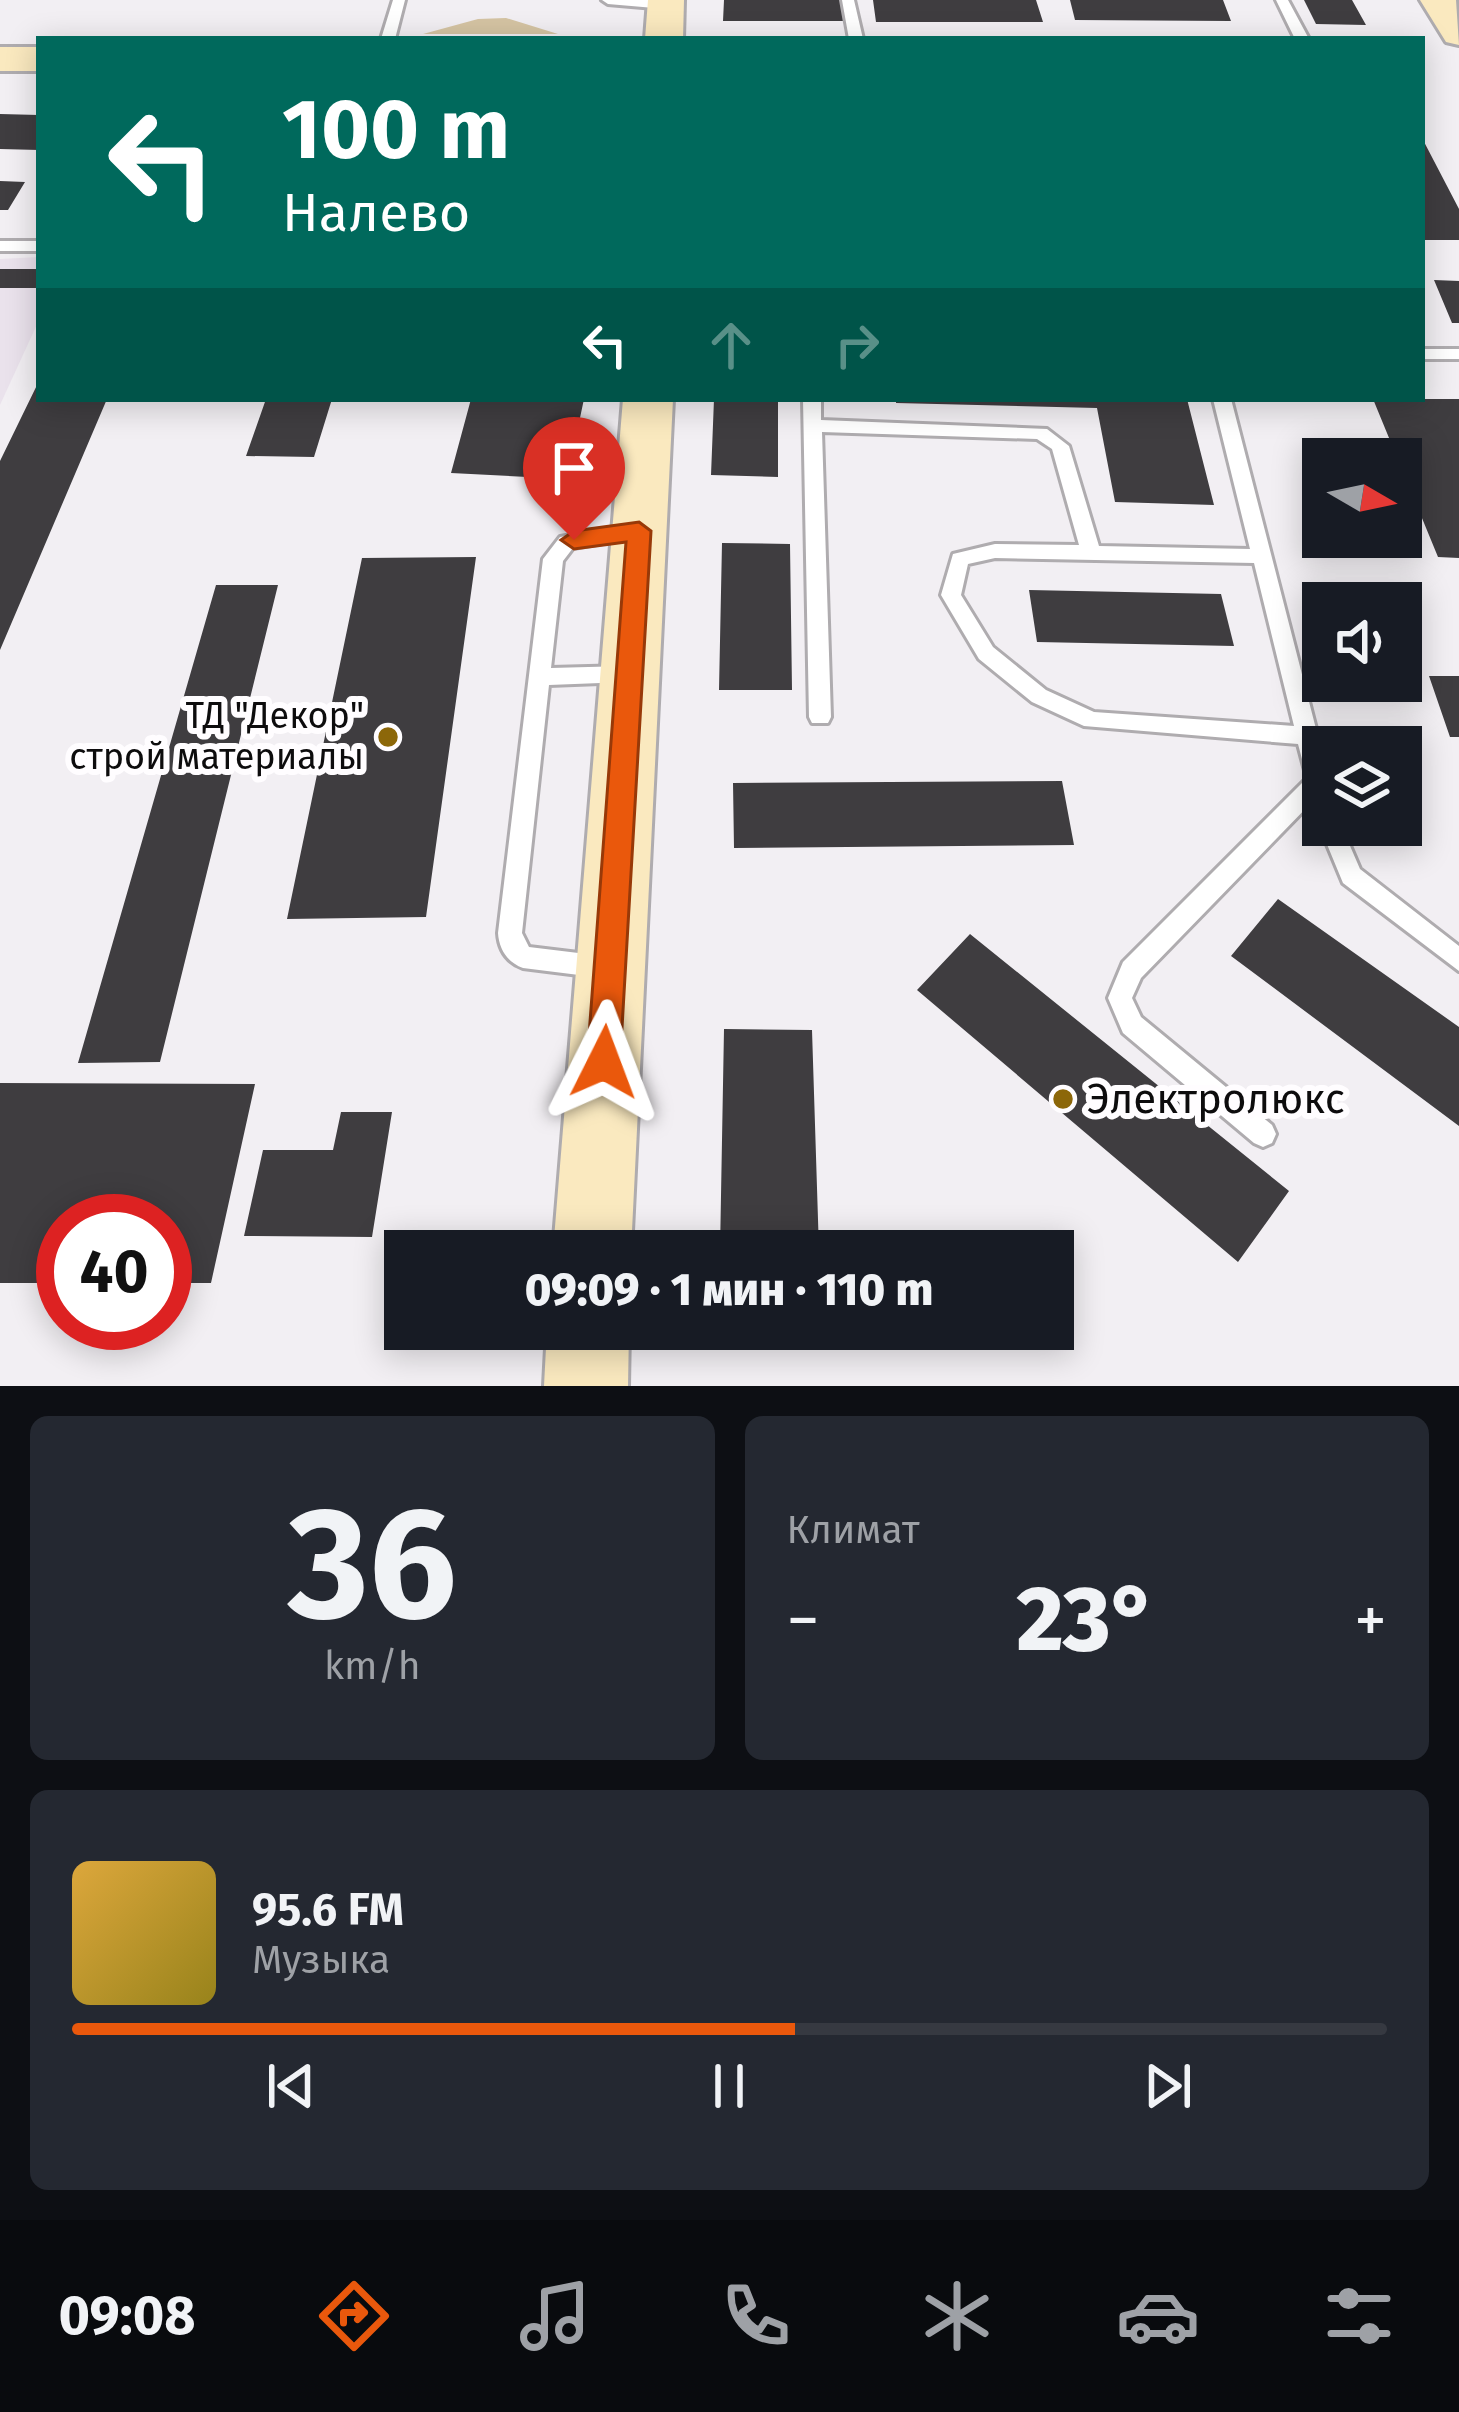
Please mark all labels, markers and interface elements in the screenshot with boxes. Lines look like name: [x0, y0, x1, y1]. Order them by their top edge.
text: 100 m: [282, 79, 510, 180]
icon: left: [84, 84, 240, 240]
text: Налево: [282, 181, 470, 245]
icon: left: [572, 312, 638, 378]
icon: ahead: [698, 312, 764, 378]
icon: right: [824, 312, 890, 378]
pin: [523, 417, 625, 540]
icon: arrive: [541, 435, 607, 501]
north arrow: [1302, 438, 1422, 558]
map controls: [1302, 438, 1422, 846]
button: sound: [1302, 582, 1422, 702]
place label: ТД "Декор" строй материалы: [69, 694, 364, 779]
marker: ТД "Декор" строй материалы: [375, 724, 401, 750]
button: layers: [1302, 726, 1422, 846]
position arrow: [541, 999, 667, 1125]
place label: Электролюкс: [1087, 1074, 1345, 1124]
marker: Электролюкс: [1050, 1086, 1076, 1112]
speed limit sign: 40: [36, 1194, 192, 1350]
text: 09:09 · 1 мин · 110 m: [525, 1263, 933, 1317]
text: 36: [288, 1471, 457, 1658]
text: Климат: [787, 1507, 920, 1553]
text: 23°: [1016, 1566, 1157, 1674]
text: −: [787, 1581, 820, 1660]
text: +: [1354, 1581, 1387, 1660]
text: km/h: [324, 1643, 421, 1689]
text: 95.6 FM: [252, 1883, 404, 1937]
text: Музыка: [252, 1937, 390, 1983]
icon: previous: [258, 2053, 324, 2119]
icon: pause: [696, 2053, 762, 2119]
icon: next: [1135, 2053, 1201, 2119]
icon: directions: [312, 2274, 396, 2358]
icon: music: [513, 2274, 597, 2358]
icon: phone: [714, 2274, 798, 2358]
icon: climate: [915, 2274, 999, 2358]
icon: car: [1116, 2274, 1200, 2358]
icon: filters: [1317, 2274, 1401, 2358]
text: 09:08: [58, 2284, 196, 2348]

